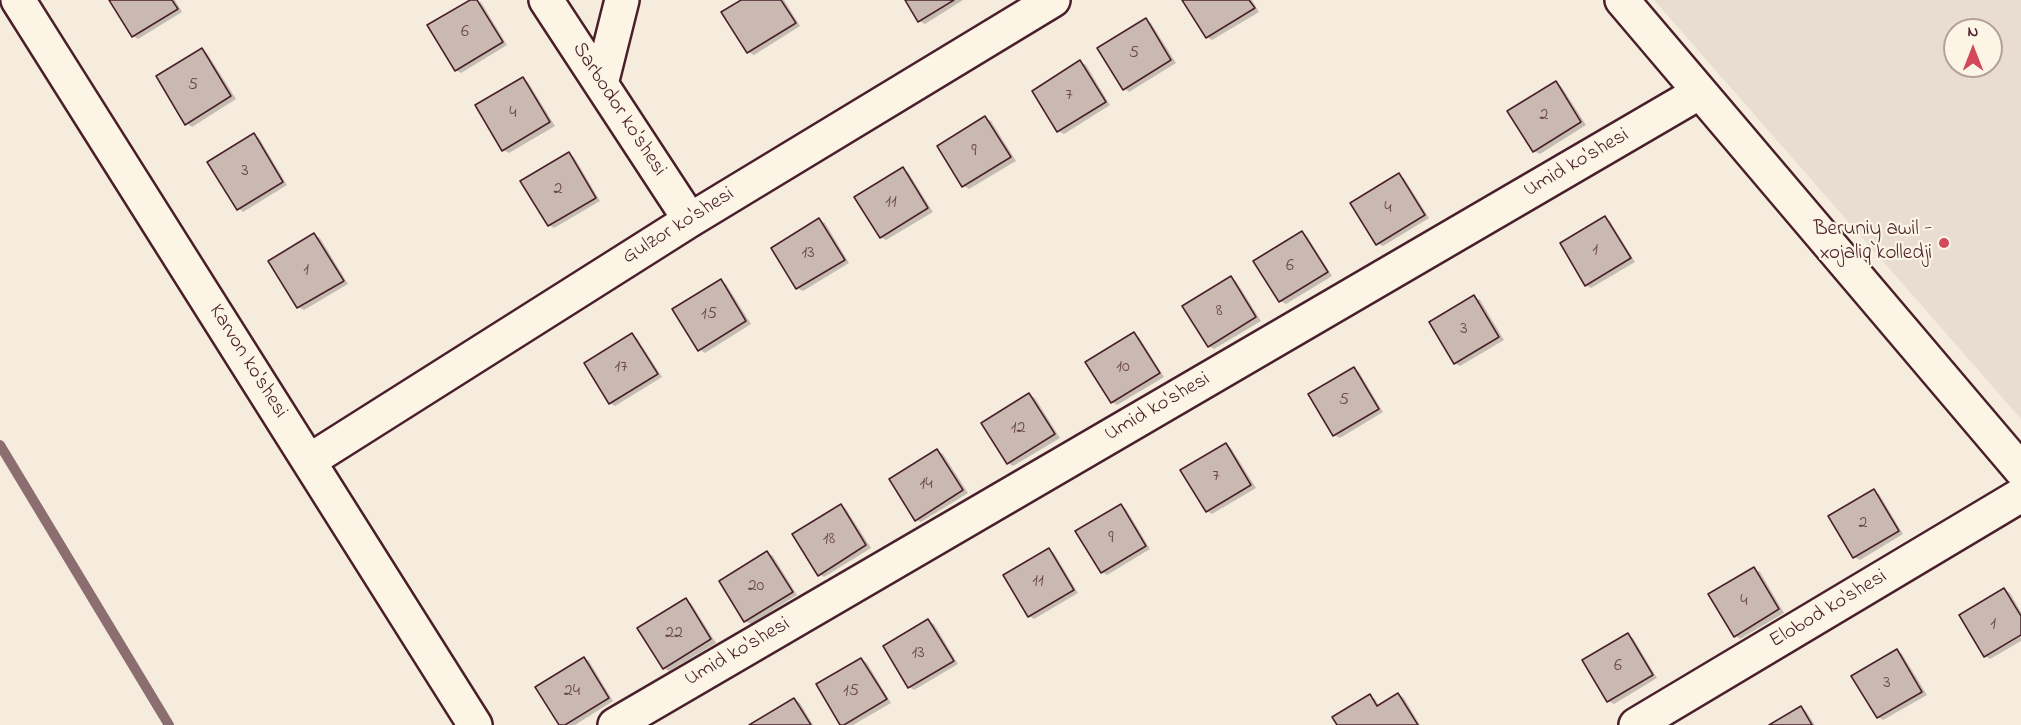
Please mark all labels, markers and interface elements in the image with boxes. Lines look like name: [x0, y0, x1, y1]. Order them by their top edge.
north arrow: [1943, 18, 2003, 78]
text: N: [1968, 20, 1978, 44]
house number: 6: [461, 22, 469, 44]
street label: Sarbodor ko'shesi: [565, 38, 671, 182]
house number: 5: [1129, 43, 1139, 65]
house number: 5: [188, 75, 198, 97]
house number: 7: [1065, 85, 1073, 107]
house number: 4: [509, 103, 517, 125]
house number: 2: [1540, 105, 1548, 127]
street label: Umid ko'shesi: [1520, 124, 1634, 204]
house number: 9: [971, 141, 977, 163]
house number: 3: [241, 161, 249, 183]
house number: 2: [554, 179, 562, 201]
street label: Gulzor ko'shesi: [618, 183, 740, 271]
house number: 11: [885, 192, 897, 214]
house number: 4: [1384, 198, 1392, 220]
place label: Beruniy awil - xojaliq kolledji: [1813, 218, 1932, 268]
marker: Beruniy awil - xojaliq kolledji: [1937, 236, 1951, 250]
house number: 1: [1592, 240, 1598, 262]
house number: 13: [801, 243, 815, 265]
house number: 6: [1286, 256, 1294, 278]
house number: 1: [303, 260, 309, 282]
street label: Karvon ko'shesi: [202, 300, 292, 424]
house number: 8: [1216, 301, 1222, 323]
house number: 15: [701, 304, 717, 326]
house number: 3: [1460, 319, 1468, 341]
house number: 17: [614, 357, 628, 379]
house number: 10: [1116, 357, 1130, 379]
street label: Umid ko'shesi: [1101, 368, 1215, 448]
house number: 5: [1339, 390, 1349, 412]
house number: 12: [1011, 418, 1025, 440]
house number: 7: [1212, 466, 1220, 488]
house number: 14: [919, 474, 933, 496]
house number: 2: [1859, 513, 1867, 535]
house number: 9: [1108, 528, 1114, 550]
house number: 18: [823, 529, 835, 551]
street label: Elobod ko'shesi: [1766, 565, 1892, 655]
house number: 11: [1032, 571, 1044, 593]
house number: 20: [748, 576, 764, 598]
house number: 4: [1740, 591, 1748, 613]
street label: Umid ko'shesi: [681, 613, 795, 693]
house number: 1: [1990, 614, 1996, 636]
house number: 22: [665, 623, 683, 645]
house number: 13: [911, 643, 925, 665]
house number: 6: [1614, 656, 1622, 678]
house number: 3: [1883, 673, 1891, 695]
house number: 24: [564, 681, 580, 703]
house number: 15: [843, 681, 859, 703]

